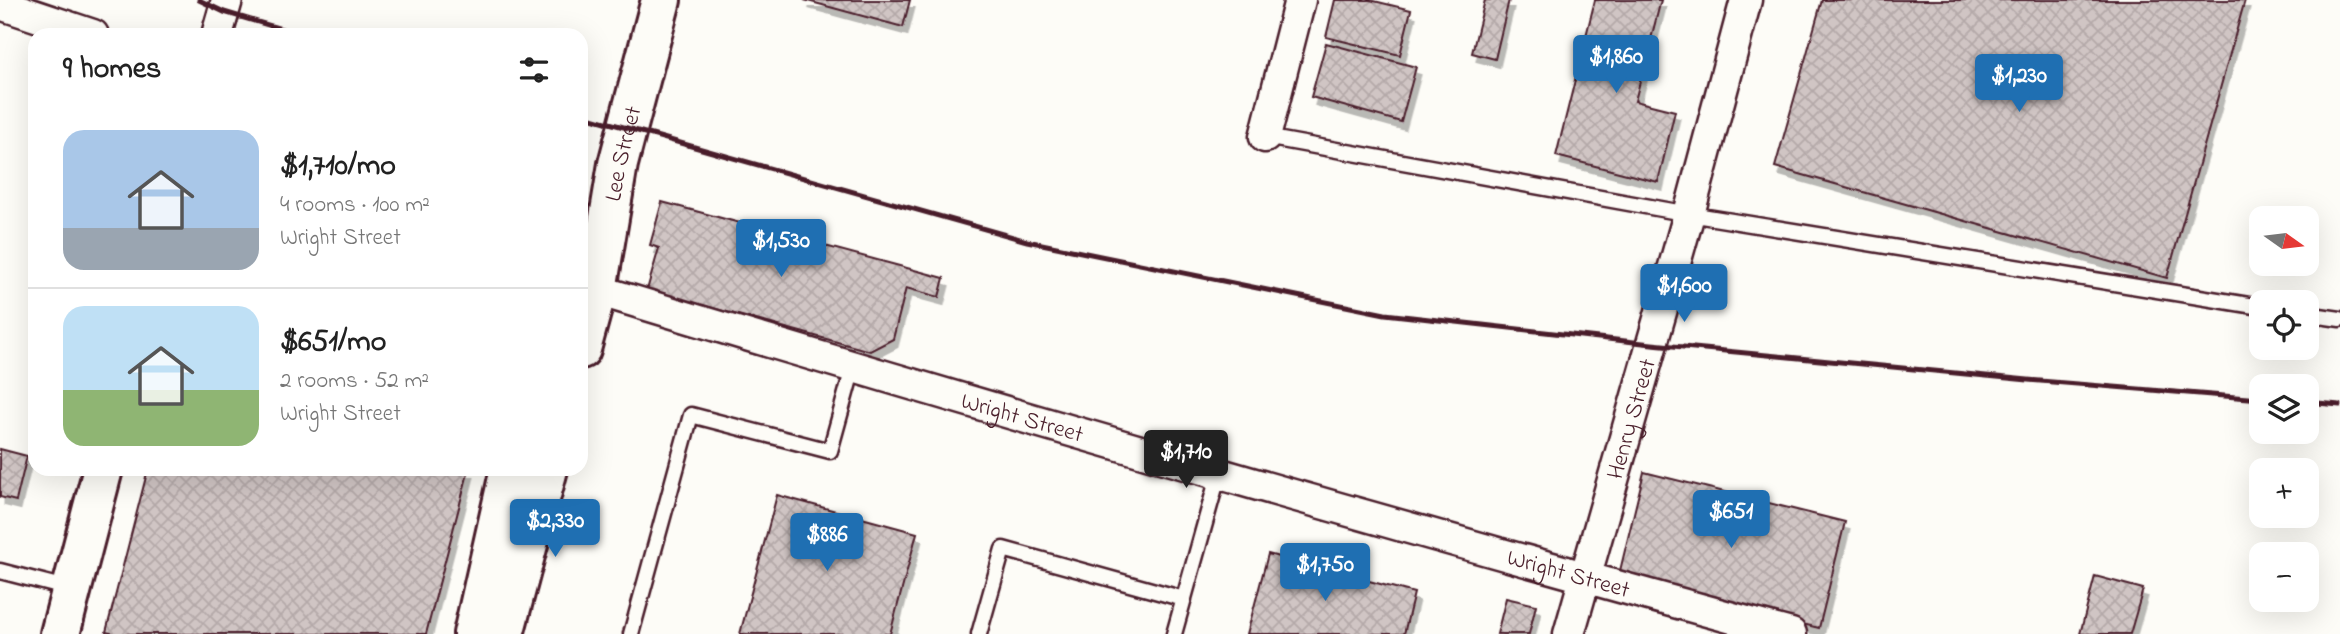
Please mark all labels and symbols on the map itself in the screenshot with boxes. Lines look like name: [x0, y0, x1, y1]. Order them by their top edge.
pin: $1,860: [1559, 36, 1673, 95]
pin: $1,230: [1962, 54, 2076, 114]
street label: Lee Street: [597, 103, 652, 204]
north arrow: [2249, 206, 2319, 276]
pin: $1,530: [724, 219, 838, 279]
pin: $1,600: [1627, 264, 1741, 324]
street label: Henry Street: [1599, 355, 1667, 484]
street label: Wright Street: [956, 385, 1087, 454]
pin: $1,710: [1129, 430, 1243, 490]
pin: $651: [1690, 490, 1772, 550]
pin: $2,330: [498, 500, 612, 559]
pin: $886: [786, 514, 868, 573]
street label: Wright Street: [1502, 541, 1634, 609]
pin: $1,750: [1268, 544, 1382, 603]

